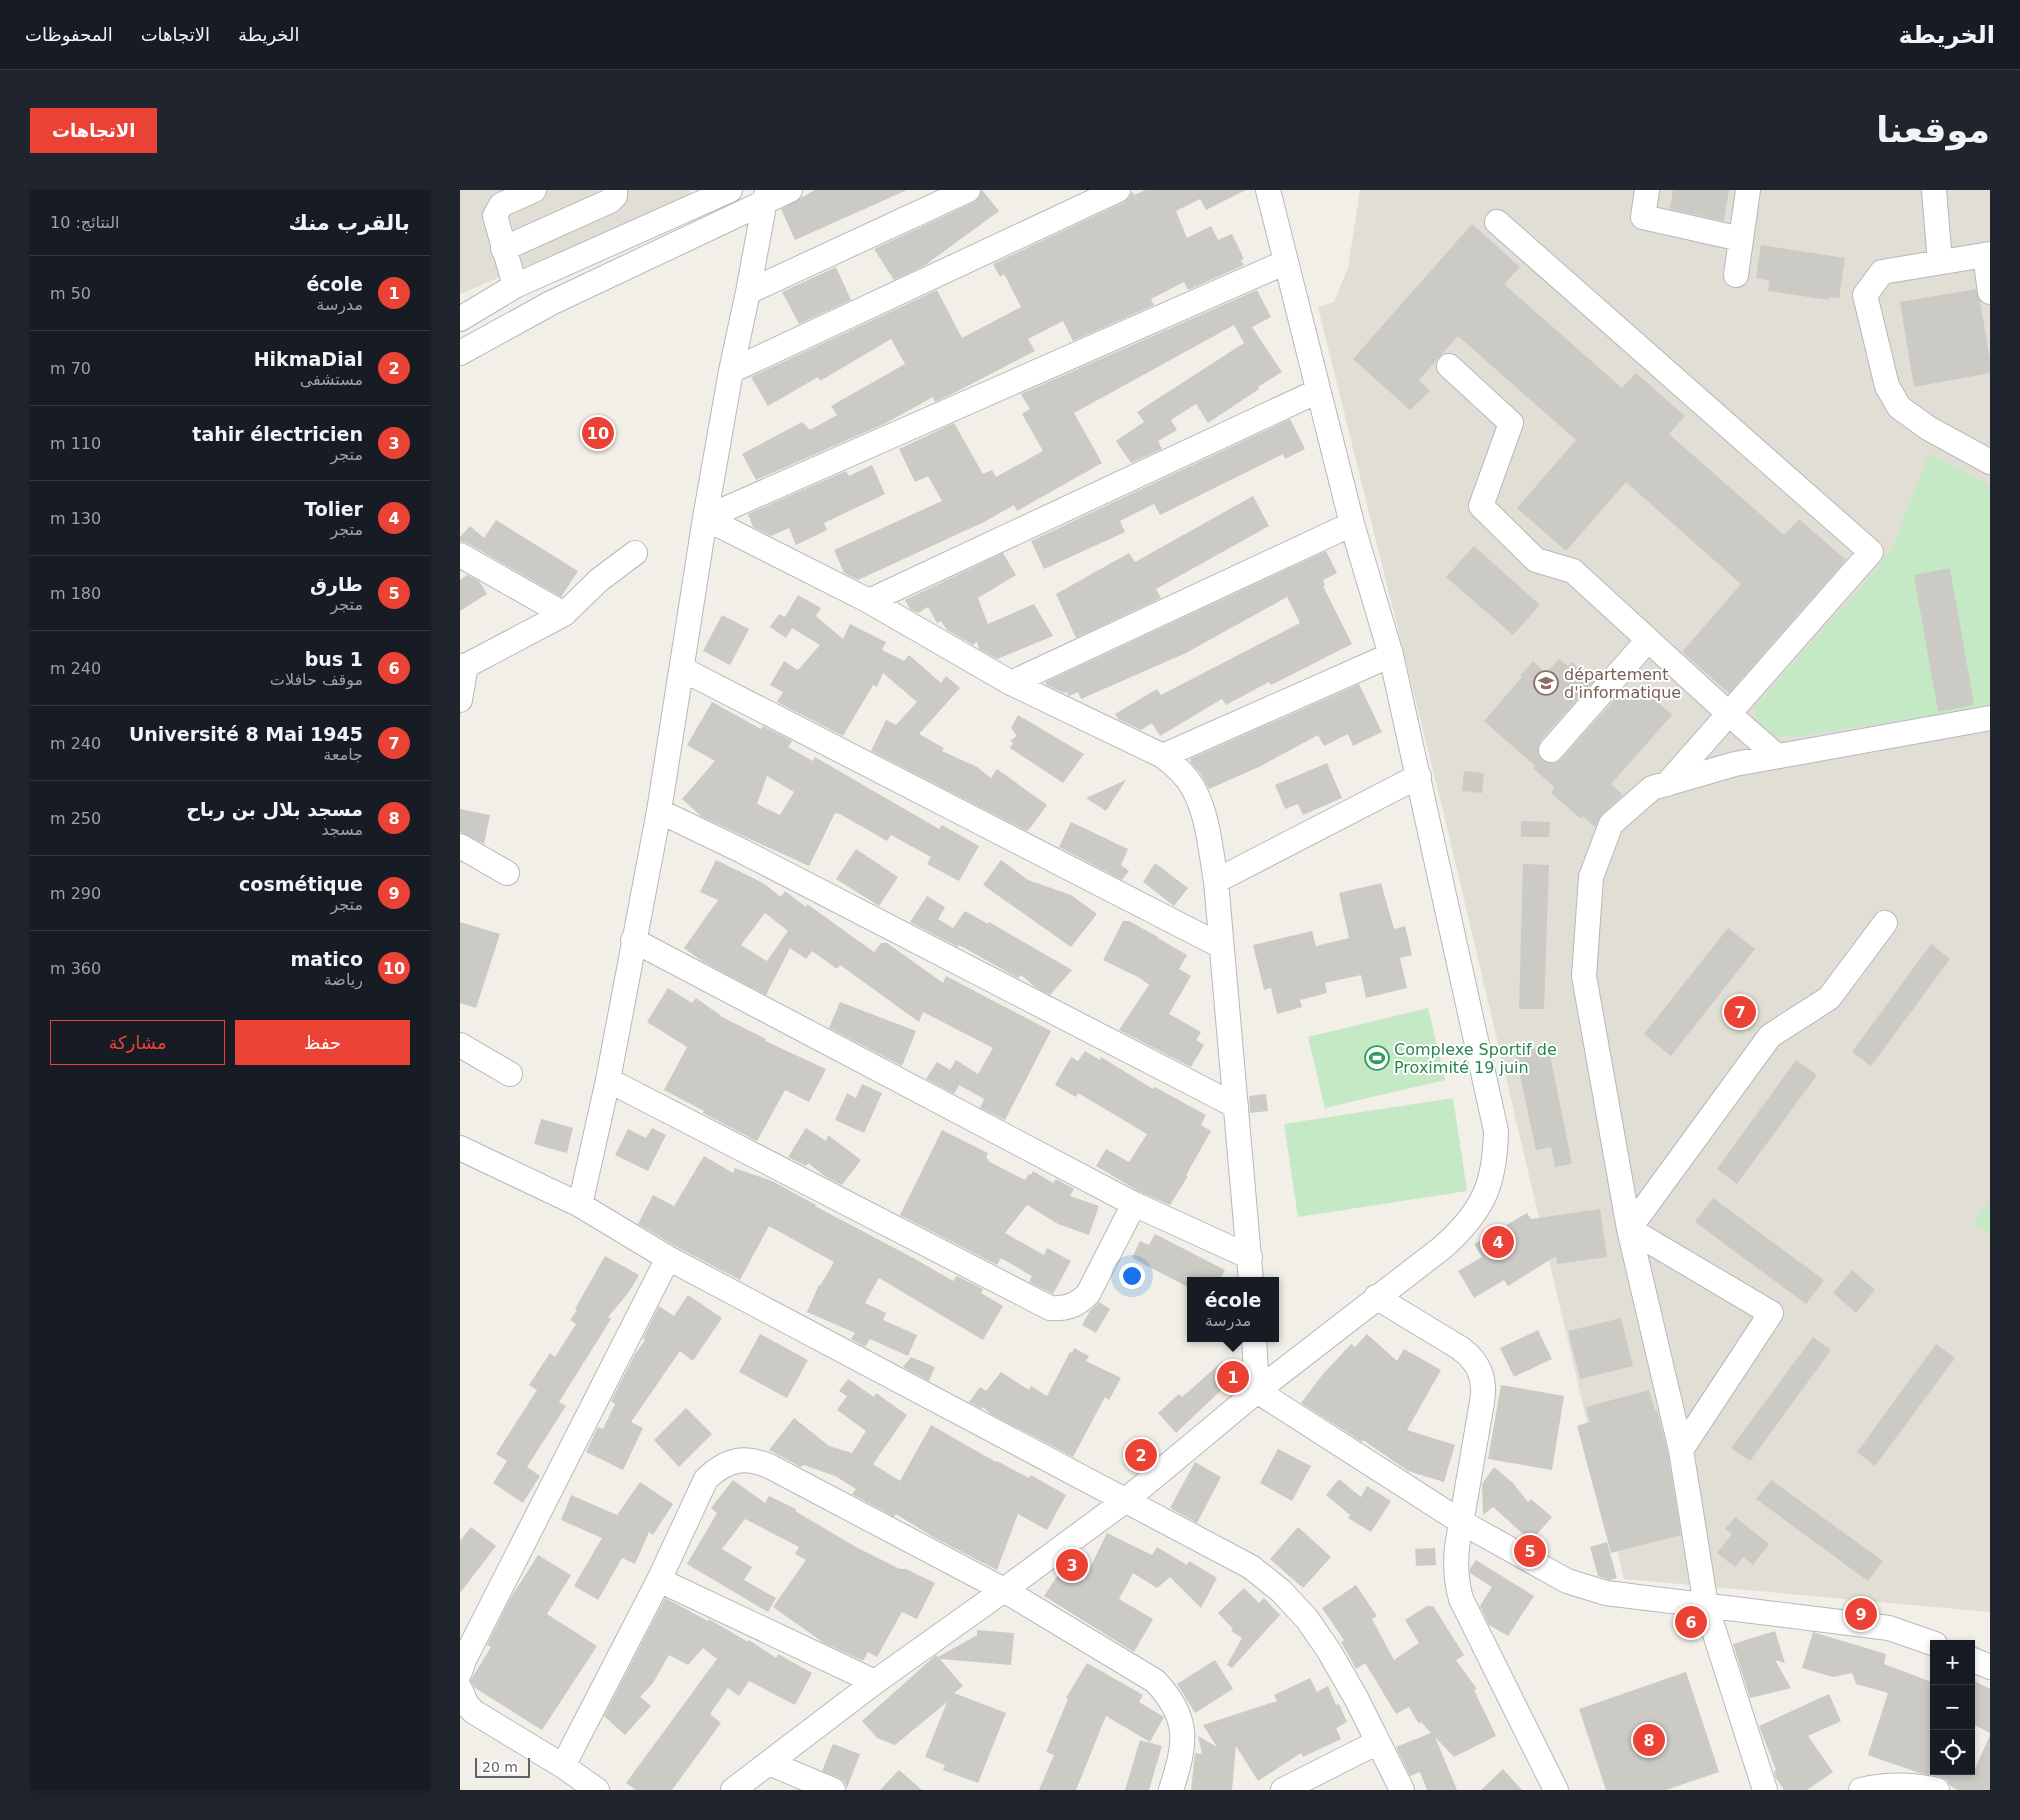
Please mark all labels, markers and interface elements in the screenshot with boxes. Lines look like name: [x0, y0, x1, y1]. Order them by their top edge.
text: الخريطة: [1899, 21, 1995, 49]
text: المحفوظات: [25, 24, 113, 45]
text: الاتجاهات: [141, 24, 210, 45]
text: الخريطة: [238, 24, 299, 45]
button: الاتجاهات: [30, 108, 157, 153]
text: موقعنا: [1876, 110, 1990, 150]
text: بالقرب منك: [289, 211, 410, 235]
text: النتائج: 10: [50, 213, 119, 232]
text: école: [306, 273, 363, 295]
text: 50 m: [50, 284, 91, 303]
text: 1: [388, 284, 400, 303]
text: مدرسة: [316, 295, 363, 314]
text: HikmaDial: [254, 348, 363, 370]
text: 70 m: [50, 359, 91, 378]
text: 2: [388, 359, 400, 378]
text: مستشفى: [300, 370, 363, 389]
pin: 10: [582, 414, 614, 452]
text: tahir électricien: [192, 423, 363, 445]
text: 110 m: [50, 434, 101, 453]
text: 3: [388, 434, 400, 453]
text: متجر: [330, 445, 363, 464]
text: Tolier: [304, 498, 363, 520]
text: 130 m: [50, 509, 101, 528]
text: 4: [388, 509, 400, 528]
text: متجر: [330, 520, 363, 539]
text: طارق: [310, 573, 363, 595]
text: 180 m: [50, 584, 101, 603]
text: 5: [388, 584, 400, 603]
text: متجر: [330, 595, 363, 614]
text: bus 1: [305, 648, 363, 670]
text: 240 m: [50, 659, 101, 678]
text: 6: [388, 659, 400, 678]
place label: département d'informatique: [1564, 665, 1681, 702]
text: موقف حافلات: [270, 670, 363, 689]
school or university icon: département d'informatique: [1533, 670, 1559, 696]
text: Université 8 Mai 1945: [129, 723, 363, 745]
text: 240 m: [50, 734, 101, 753]
text: 7: [388, 734, 400, 753]
text: جامعة: [323, 745, 363, 764]
text: مسجد بلال بن رباح: [186, 798, 363, 820]
text: 250 m: [50, 809, 101, 828]
text: 8: [388, 809, 400, 828]
text: مسجد: [321, 820, 363, 839]
text: cosmétique: [239, 873, 363, 895]
text: 290 m: [50, 884, 101, 903]
text: 9: [388, 884, 400, 903]
text: متجر: [330, 895, 363, 914]
text: matico: [290, 948, 363, 970]
text: 360 m: [50, 959, 101, 978]
text: 10: [383, 959, 405, 978]
text: رياضة: [324, 970, 363, 989]
pin: 7: [1724, 993, 1756, 1031]
button: مشاركة: [50, 1020, 225, 1065]
button: حفظ: [235, 1020, 410, 1065]
place label: Complexe Sportif de Proximité 19 juin: [1394, 1040, 1557, 1077]
sports icon: Complexe Sportif de Proximité 19 juin: [1364, 1045, 1390, 1071]
pin: 4: [1482, 1223, 1514, 1261]
your location: [1119, 1263, 1145, 1289]
popup: [1187, 1277, 1279, 1342]
text: école: [1205, 1289, 1261, 1311]
text: مدرسة: [1205, 1311, 1251, 1330]
pin: 1: [1217, 1358, 1249, 1396]
pin: 2: [1125, 1436, 1157, 1474]
pin: 5: [1514, 1532, 1546, 1570]
pin: 3: [1056, 1546, 1088, 1584]
pin: 9: [1845, 1595, 1877, 1633]
pin: 6: [1675, 1603, 1707, 1641]
map controls: [1930, 1640, 1975, 1775]
button: +: [1930, 1640, 1975, 1685]
button: −: [1930, 1685, 1975, 1730]
pin: 8: [1633, 1721, 1665, 1759]
button: locate: [1930, 1730, 1975, 1775]
scale bar: [475, 1755, 530, 1778]
text: 20 m: [482, 1759, 518, 1775]

